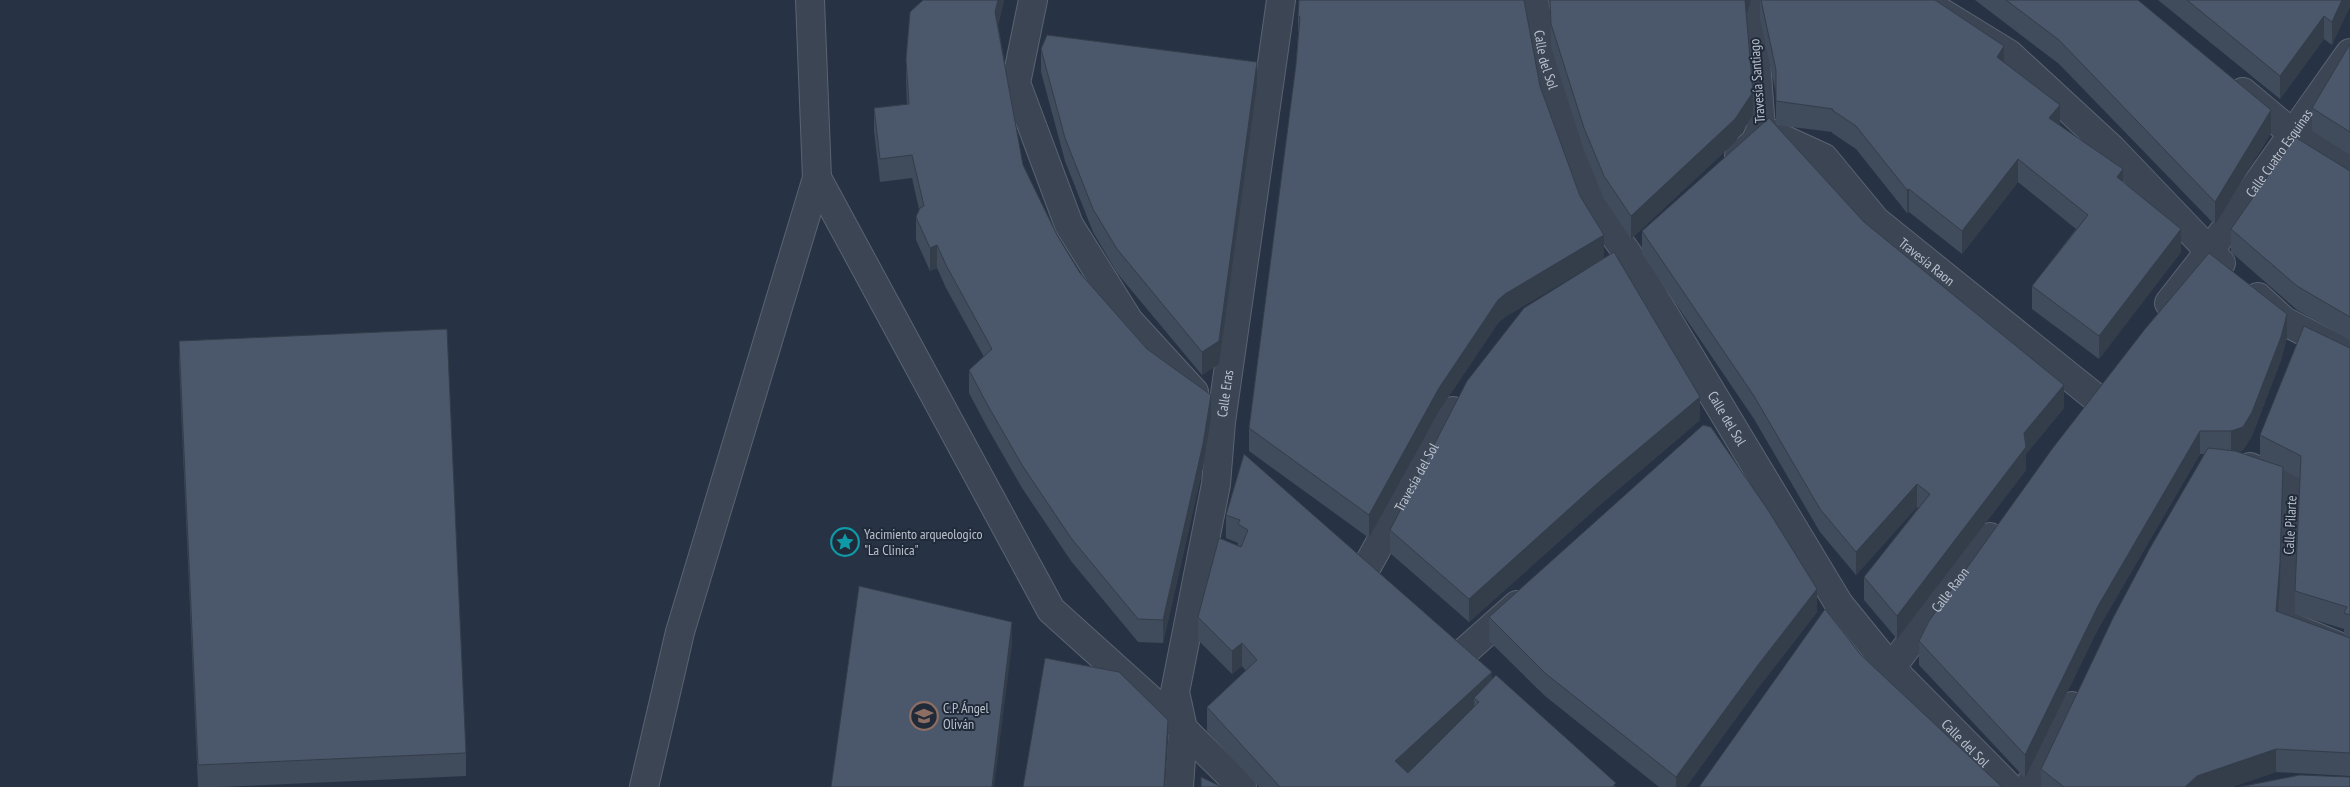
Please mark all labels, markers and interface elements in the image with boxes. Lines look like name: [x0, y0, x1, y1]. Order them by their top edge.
street label: Calle del Sol: [1530, 29, 1563, 92]
street label: Travesía Santiago: [1745, 38, 1769, 124]
street label: Calle Cuatro Esquinas: [2242, 105, 2317, 201]
street label: Travesía Raon: [1895, 234, 1958, 290]
street label: Calle Eras: [1213, 369, 1237, 418]
street label: Calle del Sol: [1704, 388, 1751, 450]
street label: Travesía del Sol: [1390, 439, 1443, 515]
street label: Calle Pilarte: [2279, 495, 2301, 555]
place label: Yacimiento arqueologico "La Clinica": [864, 525, 982, 559]
place icon: Yacimiento arqueologico "La Clinica": [830, 527, 860, 557]
street label: Calle Raon: [1927, 564, 1973, 616]
place label: C.P. Ángel Oliván: [943, 699, 990, 733]
school or university icon: C.P. Ángel Oliván: [909, 701, 939, 731]
street label: Calle del Sol: [1938, 715, 1994, 771]

